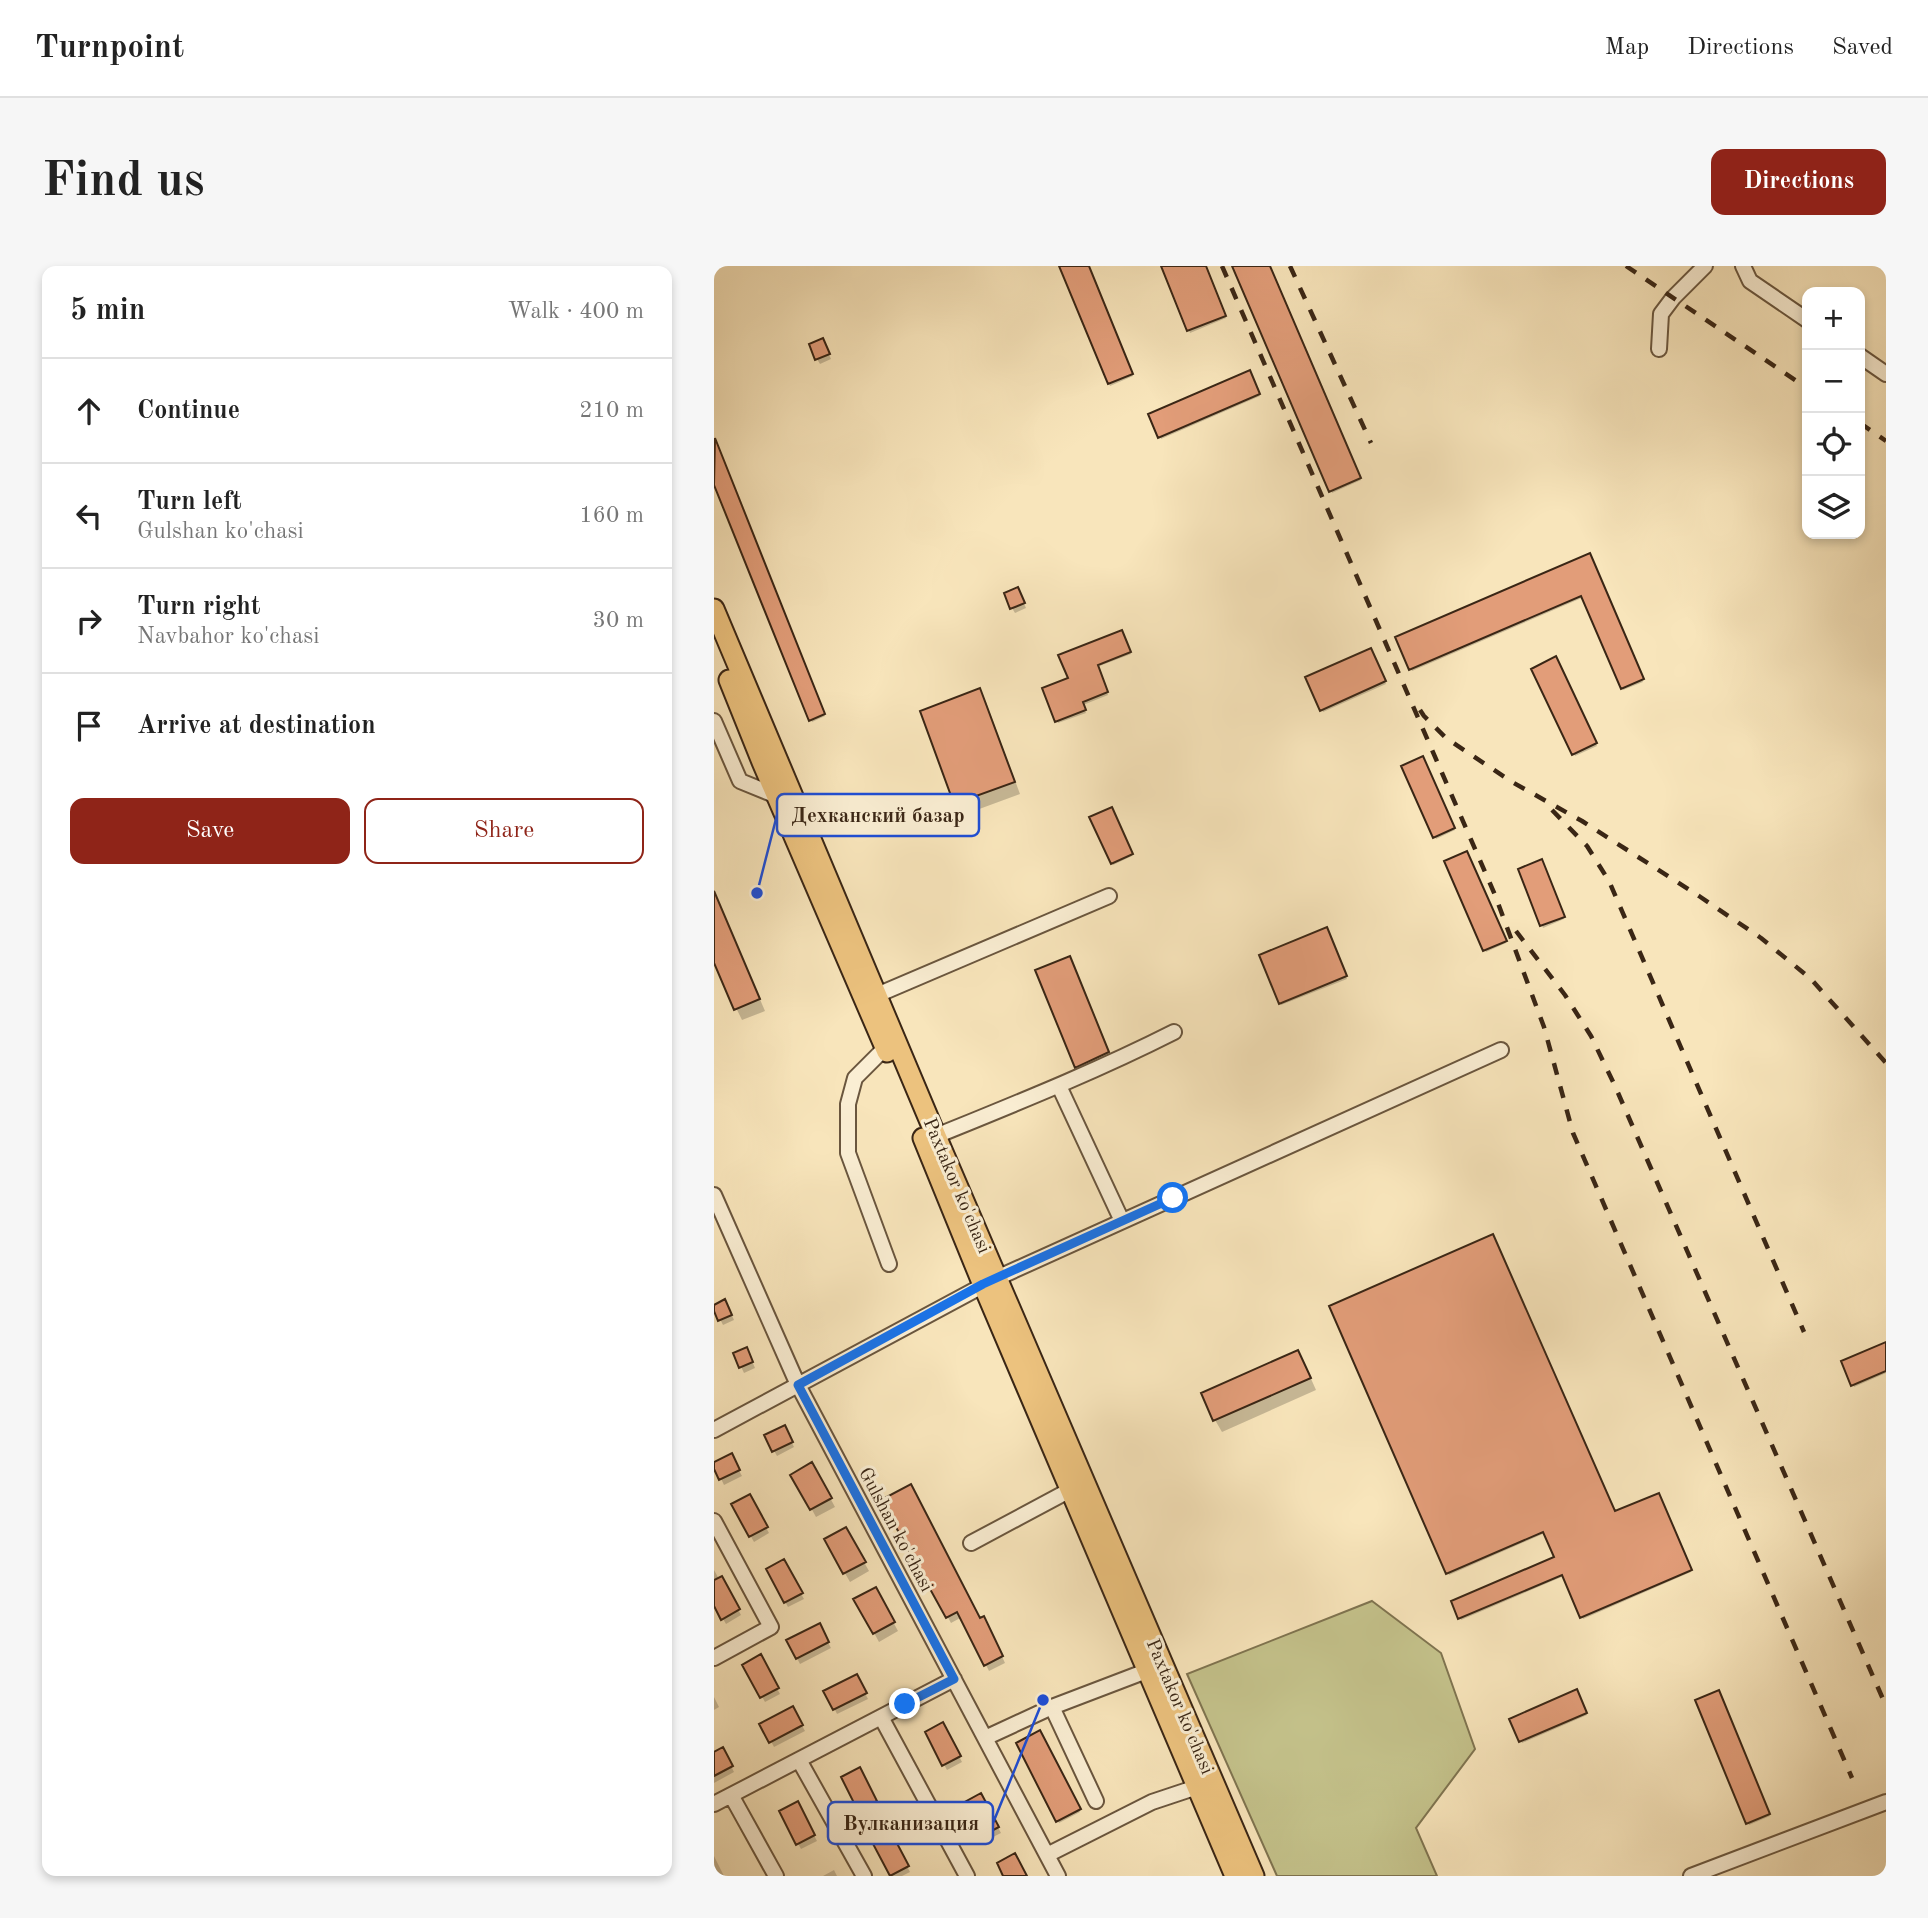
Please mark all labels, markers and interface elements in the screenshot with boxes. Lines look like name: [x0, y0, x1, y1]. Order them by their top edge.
text: Turnpoint: [35, 32, 184, 65]
text: Map: [1605, 36, 1649, 60]
text: Directions: [1687, 36, 1794, 60]
text: Saved: [1832, 36, 1893, 60]
button: Directions: [1711, 149, 1886, 215]
text: Find us: [42, 158, 205, 207]
map controls: [1802, 287, 1865, 539]
button: +: [1802, 287, 1865, 350]
text: 5 min: [70, 296, 145, 326]
text: Walk · 400 m: [508, 300, 644, 323]
button: −: [1802, 350, 1865, 413]
icon: ahead: [70, 392, 108, 430]
text: Continue: [137, 398, 240, 424]
text: 210 m: [579, 399, 644, 422]
button: locate: [1802, 413, 1865, 476]
button: layers: [1802, 476, 1865, 539]
text: Turn left: [137, 489, 242, 515]
icon: left: [70, 497, 108, 535]
text: 160 m: [579, 504, 644, 527]
text: Gulshan ko'chasi: [137, 520, 304, 543]
text: Turn right: [137, 594, 260, 620]
icon: right: [70, 602, 108, 640]
text: 30 m: [593, 609, 644, 632]
text: Navbahor ko'chasi: [137, 625, 319, 648]
icon: arrive: [70, 707, 108, 745]
text: Arrive at destination: [137, 713, 376, 739]
callout: Дехканский базар: [777, 794, 979, 836]
button: Save: [70, 798, 350, 864]
button: Share: [364, 798, 644, 864]
text: Дехканский базар: [791, 806, 965, 827]
street label: Paxtakor ko'chasi: [919, 1116, 993, 1256]
route start: [1157, 1182, 1188, 1213]
street label: Gulshan ko'chasi: [854, 1465, 936, 1595]
street label: Paxtakor ko'chasi: [1142, 1637, 1216, 1777]
route end: [889, 1688, 920, 1719]
callout: Вулканизация: [828, 1802, 993, 1844]
text: Вулканизация: [843, 1814, 979, 1835]

